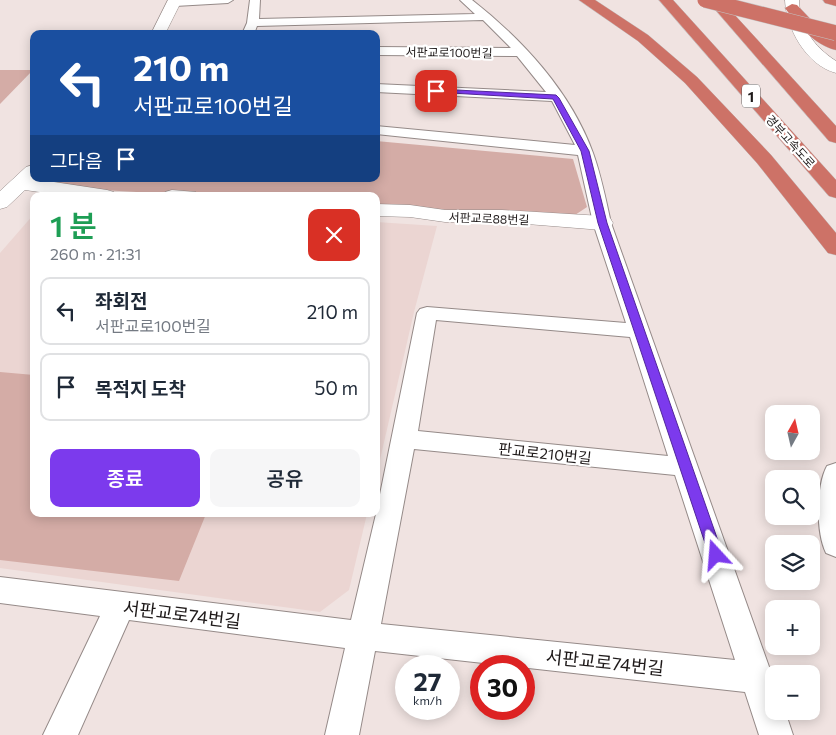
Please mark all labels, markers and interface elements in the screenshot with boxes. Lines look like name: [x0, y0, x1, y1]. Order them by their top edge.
street label: 서판교로100번길: [405, 44, 493, 60]
text: 210 m: [133, 45, 229, 88]
icon: left: [50, 50, 115, 115]
pin: [415, 70, 457, 112]
icon: arrive: [422, 77, 450, 105]
road number: 1: [742, 84, 760, 108]
text: 서판교로100번길: [133, 92, 293, 119]
street label: 경부고속도로: [764, 112, 818, 170]
icon: arrive: [112, 145, 140, 173]
text: 그다음: [50, 149, 102, 172]
text: 1 분: [50, 206, 97, 243]
button: close: [308, 209, 360, 261]
street label: 서판교로88번길: [448, 210, 530, 226]
text: 260 m · 21:31: [50, 244, 141, 263]
text: 좌회전: [95, 289, 147, 312]
icon: left: [52, 297, 80, 325]
text: 210 m: [307, 300, 358, 323]
text: 서판교로100번길: [95, 316, 211, 335]
icon: arrive: [52, 373, 80, 401]
text: 50 m: [314, 376, 358, 399]
text: 목적지 도착: [95, 377, 186, 400]
north arrow: [765, 405, 820, 460]
map controls: [765, 405, 820, 720]
street label: 판교로210번길: [498, 439, 592, 467]
button: 종료: [50, 449, 200, 507]
button: 공유: [210, 449, 360, 507]
button: search: [765, 470, 820, 525]
position arrow: [689, 528, 741, 580]
button: layers: [765, 535, 820, 590]
street label: 서판교로74번길: [122, 596, 242, 632]
button: +: [765, 600, 820, 655]
street label: 서판교로74번길: [545, 645, 665, 679]
speed limit sign: 30: [470, 655, 535, 720]
button: −: [765, 665, 820, 720]
text: 27: [414, 666, 441, 696]
text: km/h: [413, 693, 442, 707]

